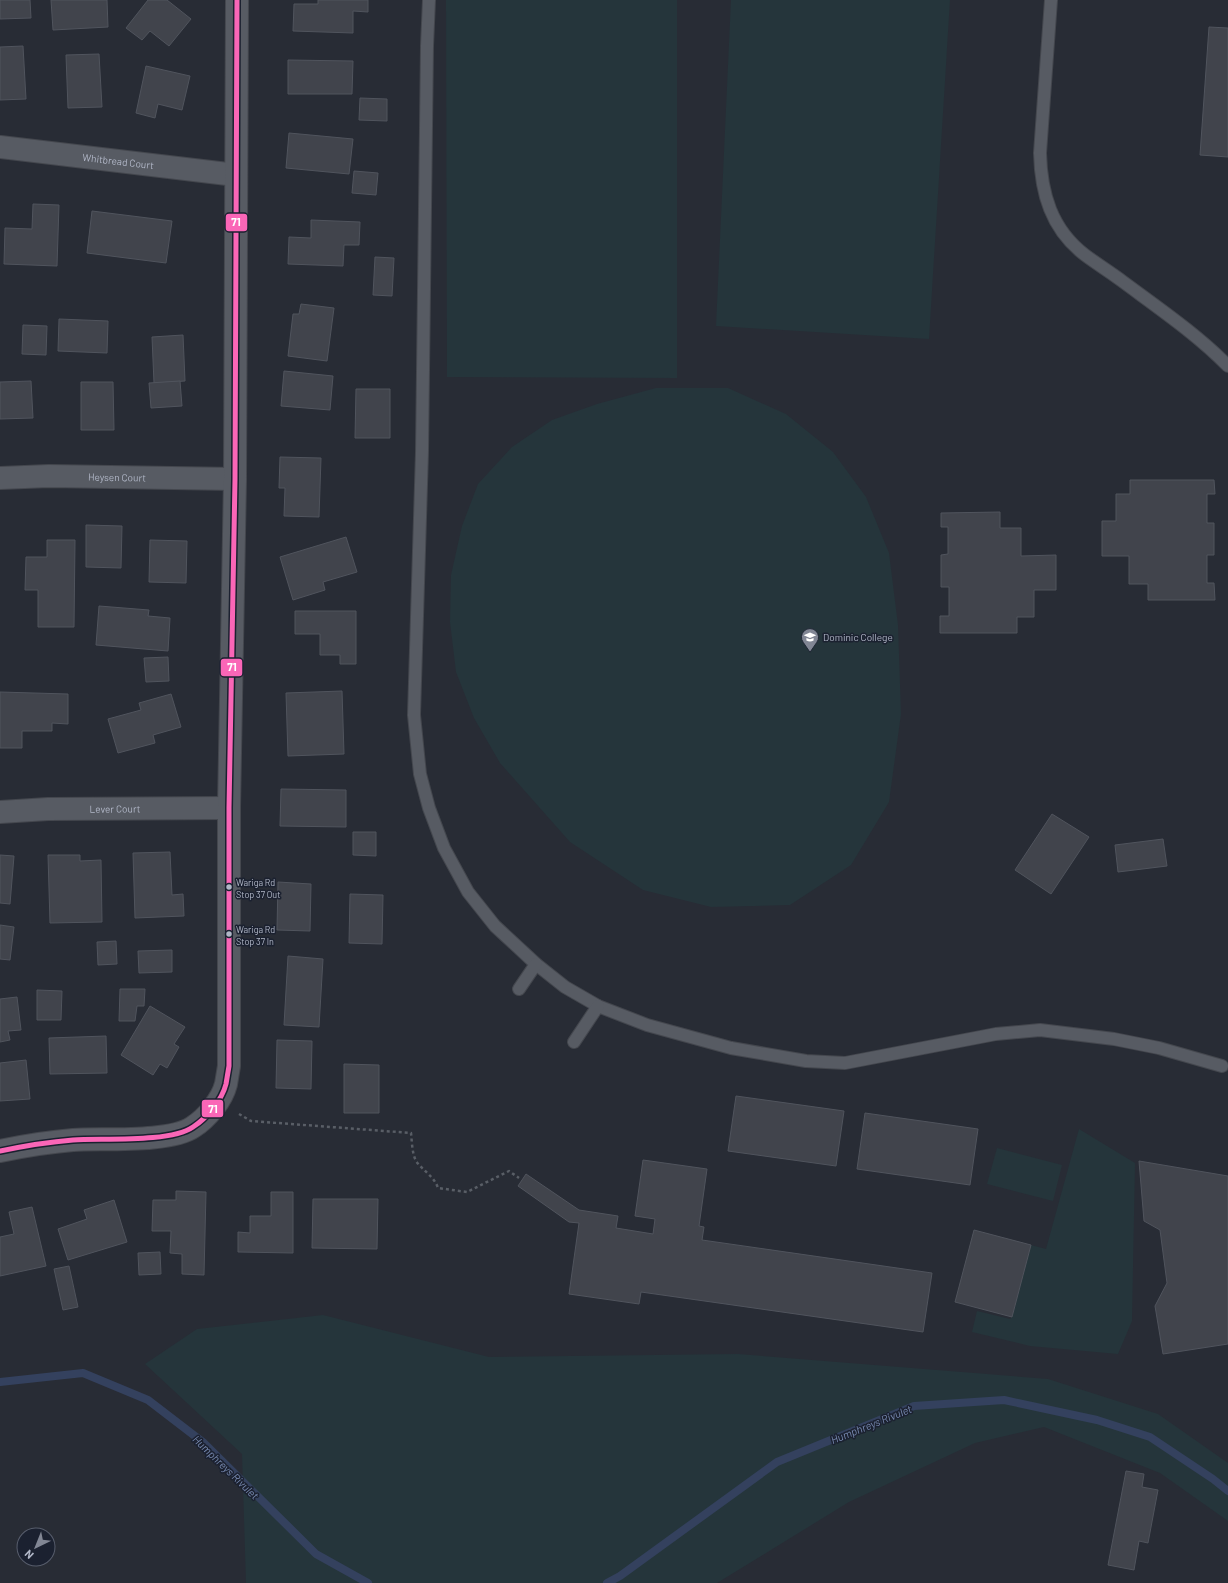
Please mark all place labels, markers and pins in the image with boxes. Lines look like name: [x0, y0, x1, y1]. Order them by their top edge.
school or university icon: Dominic College: [800, 627, 820, 652]
place label: Dominic College: [823, 631, 893, 643]
place label: Wariga Rd Stop 37 Out: [236, 877, 280, 900]
marker: Wariga Rd Stop 37 Out: [224, 882, 234, 892]
place label: Wariga Rd Stop 37 In: [236, 924, 275, 947]
marker: Wariga Rd Stop 37 In: [224, 929, 234, 939]

